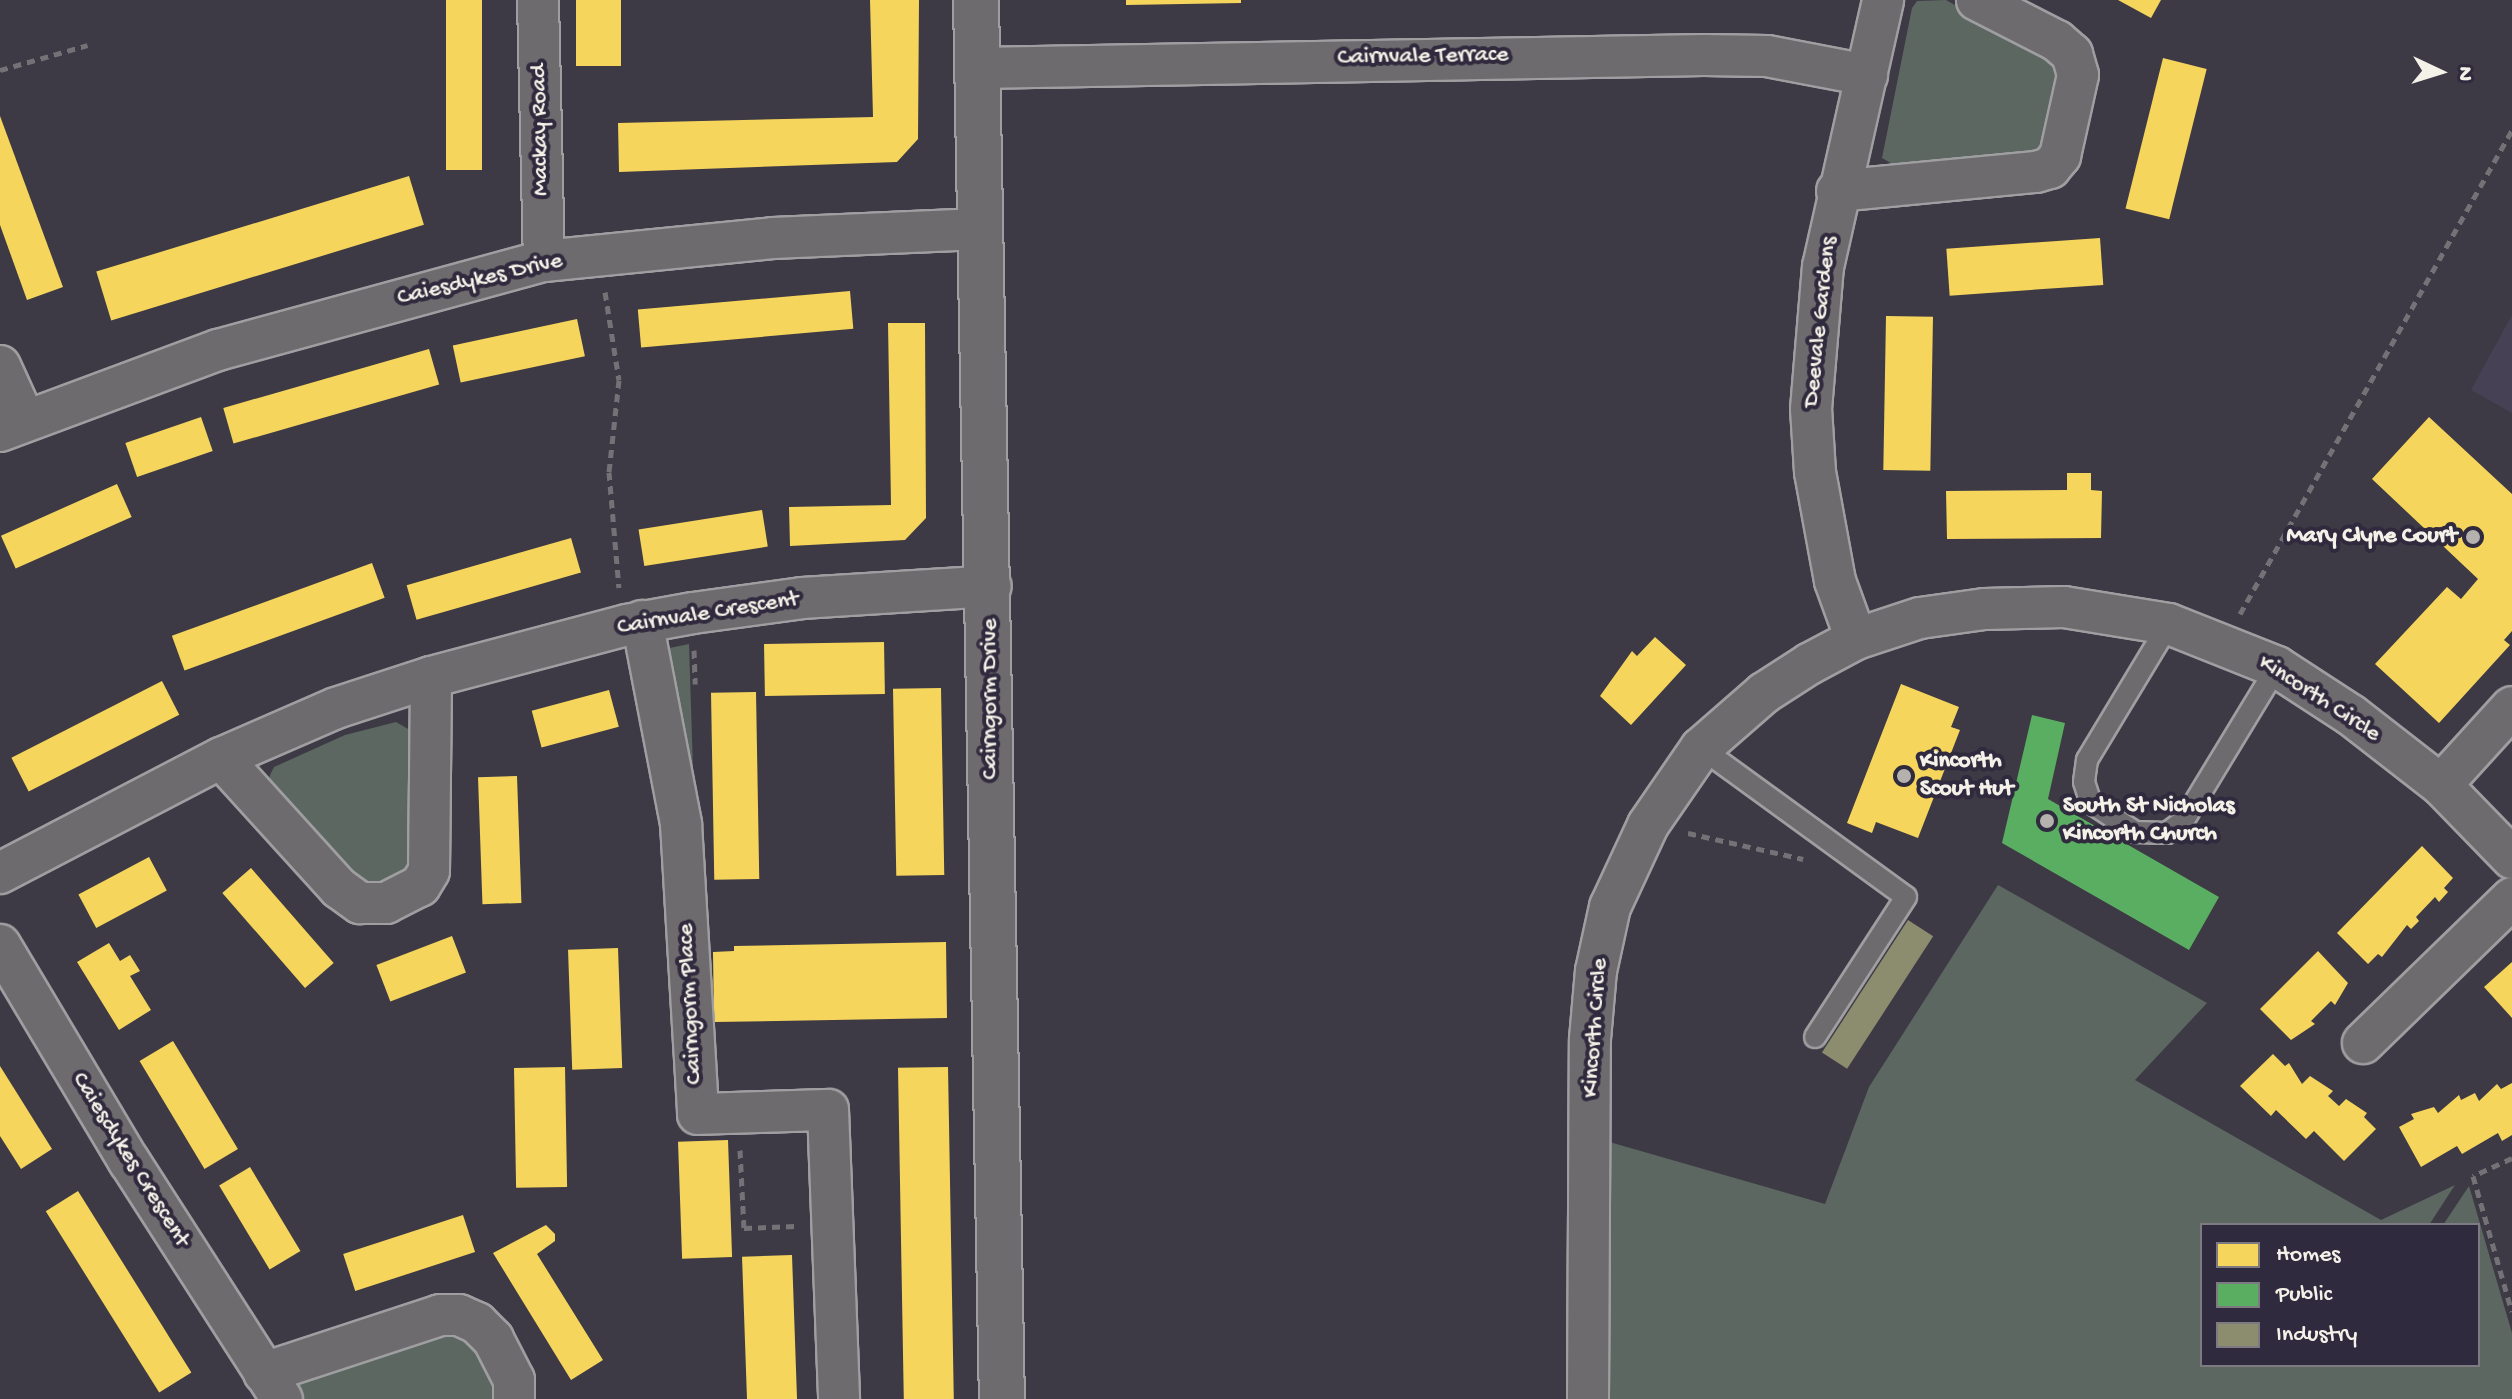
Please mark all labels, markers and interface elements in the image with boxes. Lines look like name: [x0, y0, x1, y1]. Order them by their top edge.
north arrow: [2400, 32, 2480, 112]
street label: Cairnvale Terrace: [1337, 41, 1509, 73]
street label: Mackay Road: [525, 64, 557, 196]
text: N: [2450, 66, 2477, 82]
street label: Deevale Gardens: [1798, 235, 1844, 409]
street label: Caiesdykes Drive: [395, 247, 565, 313]
place label: Mary Clyne Court: [2286, 523, 2457, 551]
marker: Mary Clyne Court: [2464, 528, 2482, 546]
street label: Cairnvale Crescent: [615, 585, 801, 643]
street label: Cairngorm Drive: [977, 618, 1005, 780]
street label: Kincorth Circle: [2253, 649, 2385, 749]
place label: Kincorth Scout Hut: [1920, 748, 2013, 804]
marker: Kincorth Scout Hut: [1895, 767, 1913, 785]
place label: South St Nicholas Kincorth Church: [2063, 793, 2235, 849]
marker: South St Nicholas Kincorth Church: [2038, 812, 2056, 830]
street label: Cairngorm Place: [672, 923, 710, 1085]
street label: Kincorth Circle: [1577, 957, 1615, 1099]
street label: Caiesdykes Crescent: [65, 1067, 195, 1253]
legend: [2200, 1223, 2480, 1367]
text: Homes: [2276, 1241, 2340, 1270]
text: Public: [2276, 1281, 2332, 1310]
text: Industry: [2276, 1321, 2357, 1350]

